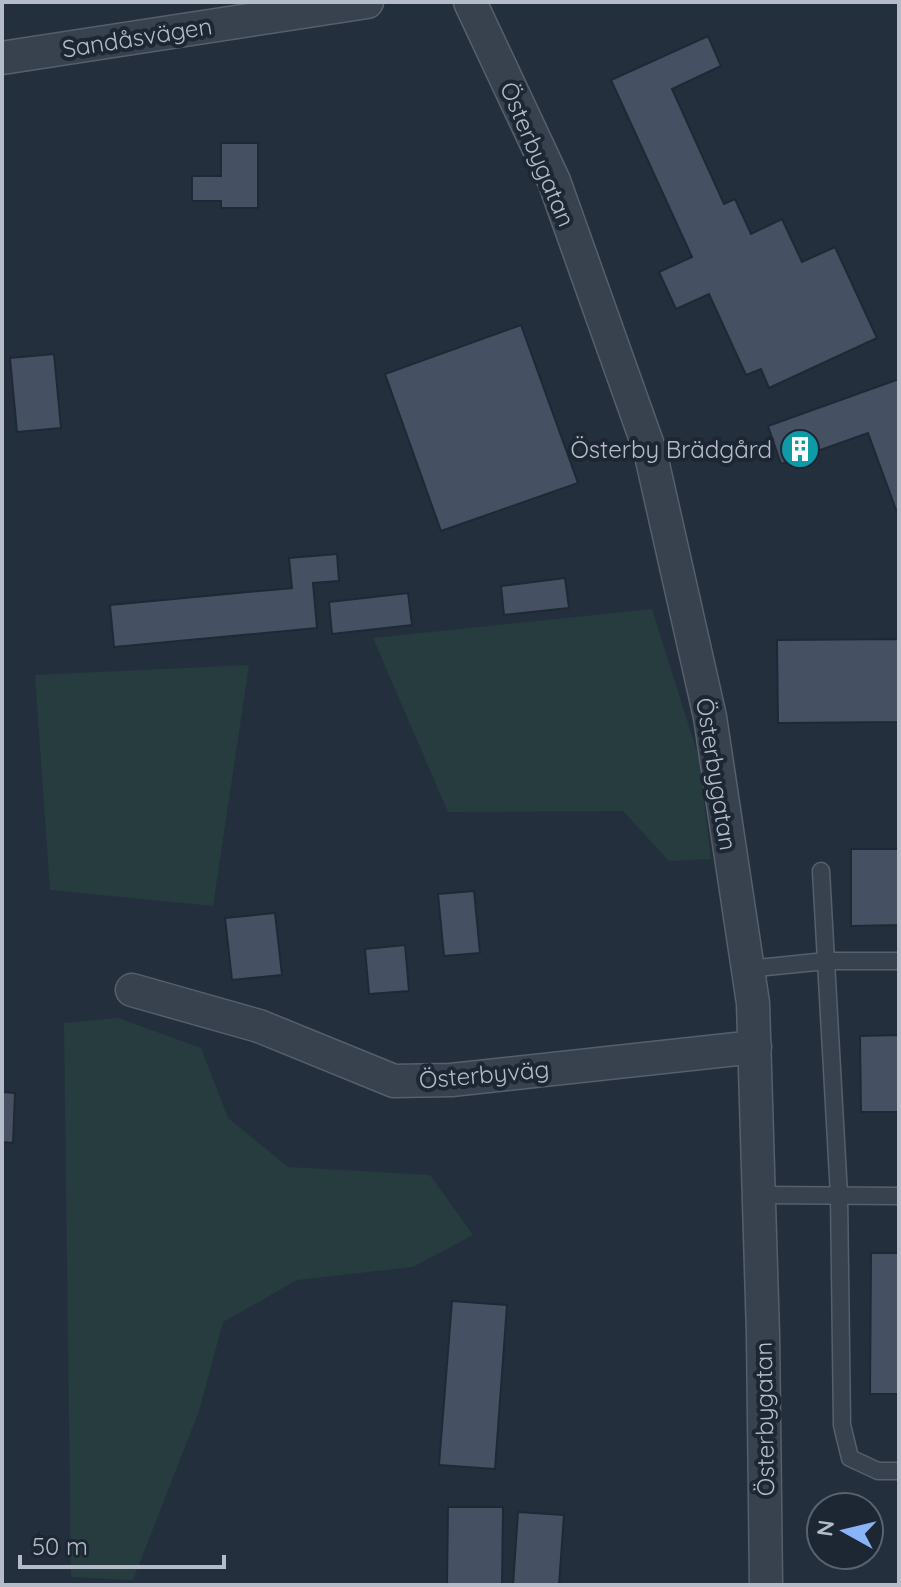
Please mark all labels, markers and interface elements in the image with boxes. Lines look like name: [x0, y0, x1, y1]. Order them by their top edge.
street label: Sandåsvägen: [60, 10, 214, 64]
street label: Österbygatan: [494, 77, 582, 231]
building icon: Österby Brädgård: [779, 428, 821, 470]
place label: Österby Brädgård: [570, 434, 772, 464]
street label: Österbygatan: [690, 695, 744, 853]
street label: Österbyväg: [418, 1053, 550, 1095]
street label: Österbygatan: [748, 1342, 780, 1496]
north arrow: [805, 1491, 885, 1571]
text: N: [810, 1518, 840, 1538]
scale bar: [20, 1519, 224, 1569]
text: 50 m: [32, 1531, 88, 1561]

